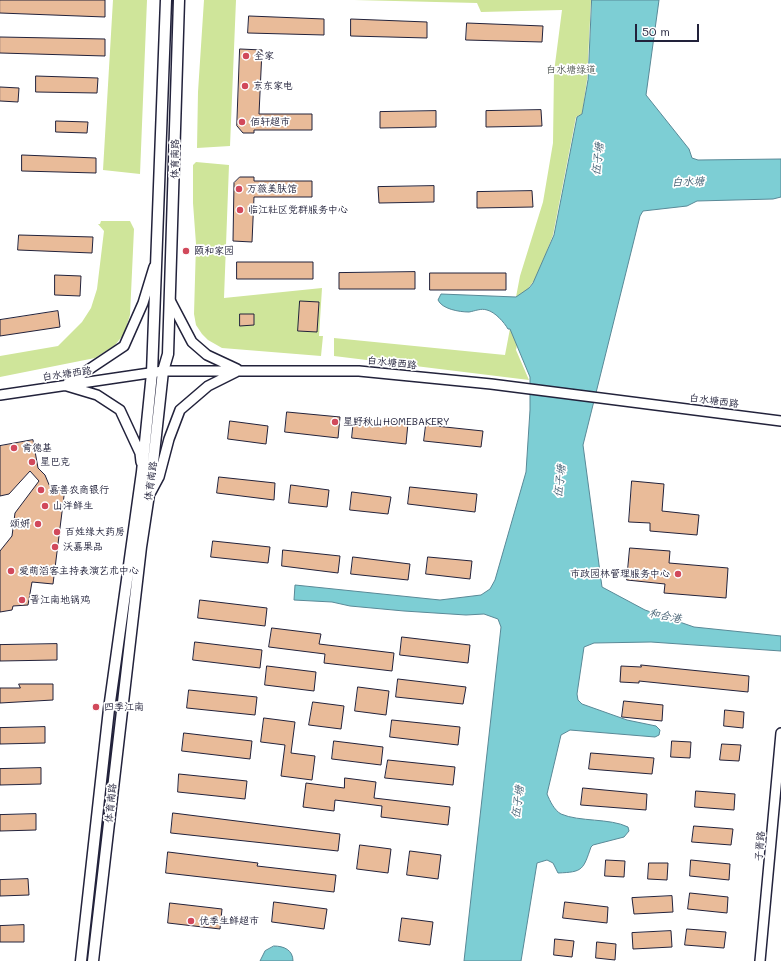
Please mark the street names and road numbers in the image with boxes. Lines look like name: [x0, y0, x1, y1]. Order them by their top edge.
street label: 体育南路: [169, 139, 181, 179]
street label: 白水塘西路: [367, 354, 417, 372]
street label: 白水塘西路: [41, 365, 93, 383]
street label: 白水塘西路: [688, 392, 740, 410]
street label: 体育南路: [142, 460, 160, 502]
street label: 体育南路: [103, 782, 119, 824]
street label: 子胥路: [753, 831, 767, 861]

